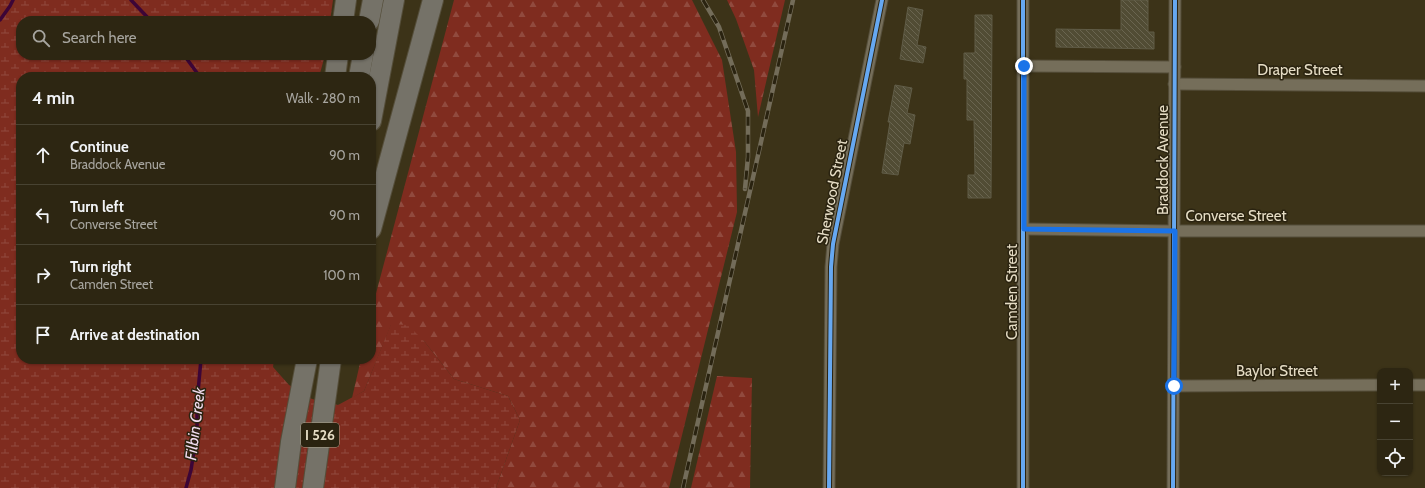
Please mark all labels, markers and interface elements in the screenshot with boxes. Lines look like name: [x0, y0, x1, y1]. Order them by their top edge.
search box: [16, 16, 376, 60]
icon: search: [30, 27, 52, 49]
text: Search here: [62, 29, 137, 47]
route end: [1015, 57, 1033, 75]
street label: Draper Street: [1257, 61, 1343, 79]
text: 4 min: [32, 88, 75, 108]
text: Walk · 280 m: [286, 90, 360, 106]
street label: Braddock Avenue: [1154, 105, 1172, 215]
text: Continue: [70, 138, 129, 156]
street label: Sherwood Street: [813, 138, 851, 246]
icon: ahead: [32, 144, 54, 166]
text: 90 m: [329, 147, 360, 163]
text: Braddock Avenue: [70, 156, 165, 172]
text: Turn left: [70, 198, 124, 216]
icon: left: [32, 204, 54, 226]
text: 90 m: [329, 207, 360, 223]
street label: Converse Street: [1186, 207, 1286, 225]
text: Converse Street: [70, 216, 158, 232]
street label: Camden Street: [1003, 244, 1021, 340]
text: Turn right: [70, 258, 131, 276]
icon: right: [32, 264, 54, 286]
text: 100 m: [323, 267, 360, 283]
text: Camden Street: [70, 276, 153, 292]
icon: arrive: [32, 324, 54, 346]
text: Arrive at destination: [70, 326, 200, 344]
street label: Baylor Street: [1236, 362, 1318, 380]
map controls: [1377, 368, 1413, 476]
button: +: [1377, 368, 1413, 404]
route start: [1165, 377, 1183, 395]
water label: Filbin Creek: [181, 385, 209, 462]
button: −: [1377, 404, 1413, 440]
road number: I 526: [301, 423, 339, 447]
button: locate: [1377, 440, 1413, 476]

